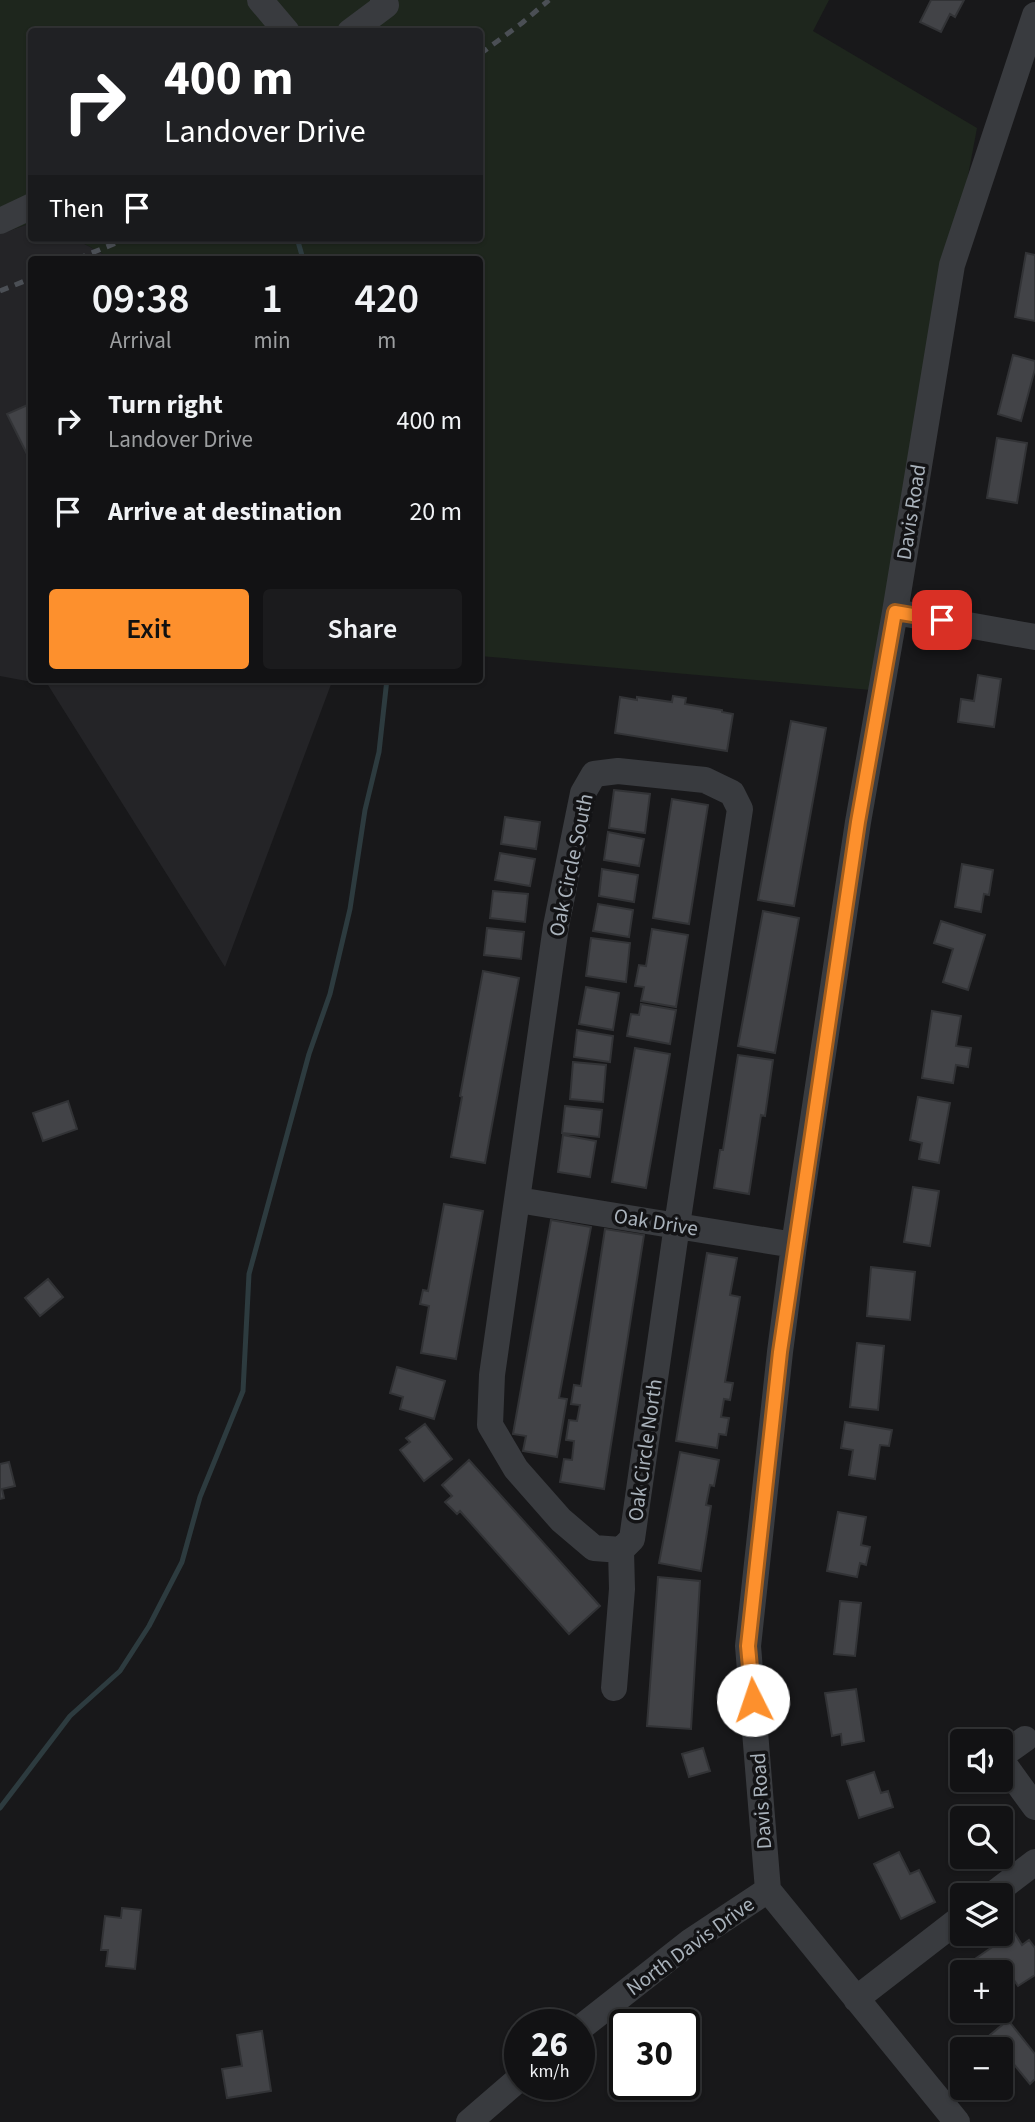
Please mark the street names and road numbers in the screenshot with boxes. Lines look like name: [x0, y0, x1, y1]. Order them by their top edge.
street label: Davis Road: [889, 462, 933, 562]
street label: Oak Circle South: [541, 791, 601, 939]
street label: Oak Drive: [612, 1201, 700, 1243]
street label: Oak Circle North: [620, 1377, 670, 1523]
street label: Davis Road: [743, 1752, 779, 1850]
street label: North Davis Drive: [620, 1889, 760, 2003]

